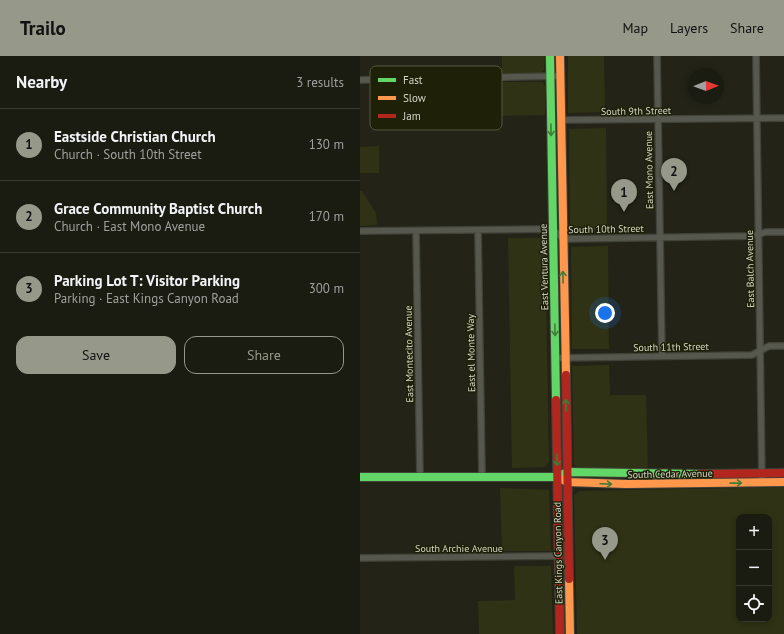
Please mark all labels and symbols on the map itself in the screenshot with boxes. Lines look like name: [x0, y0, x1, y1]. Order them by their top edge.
legend: [370, 66, 502, 130]
north arrow: [688, 68, 724, 104]
text: Fast: [403, 73, 423, 87]
text: Slow: [403, 91, 426, 105]
street label: South 9th Street: [601, 104, 672, 118]
text: Jam: [402, 109, 421, 123]
one-way arrow: [547, 123, 555, 136]
street label: East Mono Avenue: [642, 131, 656, 209]
pin: 2: [661, 158, 687, 191]
pin: 1: [611, 179, 637, 212]
street label: South 10th Street: [568, 222, 644, 236]
street label: East Ventura Avenue: [537, 224, 551, 310]
street label: East Balch Avenue: [743, 230, 757, 308]
one-way arrow: [559, 271, 567, 284]
your location: [595, 303, 615, 323]
street label: East Montecito Avenue: [402, 305, 416, 403]
street label: East el Monte Way: [464, 313, 478, 392]
one-way arrow: [551, 323, 558, 336]
street label: South 11th Street: [633, 340, 709, 354]
one-way arrow: [562, 399, 570, 412]
one-way arrow: [553, 453, 560, 466]
street label: South Cedar Avenue: [627, 467, 713, 481]
one-way arrow: [729, 479, 742, 487]
one-way arrow: [599, 480, 612, 487]
street label: East Kings Canyon Road: [551, 502, 565, 604]
pin: 3: [592, 527, 618, 560]
street label: South Archie Avenue: [415, 542, 503, 555]

